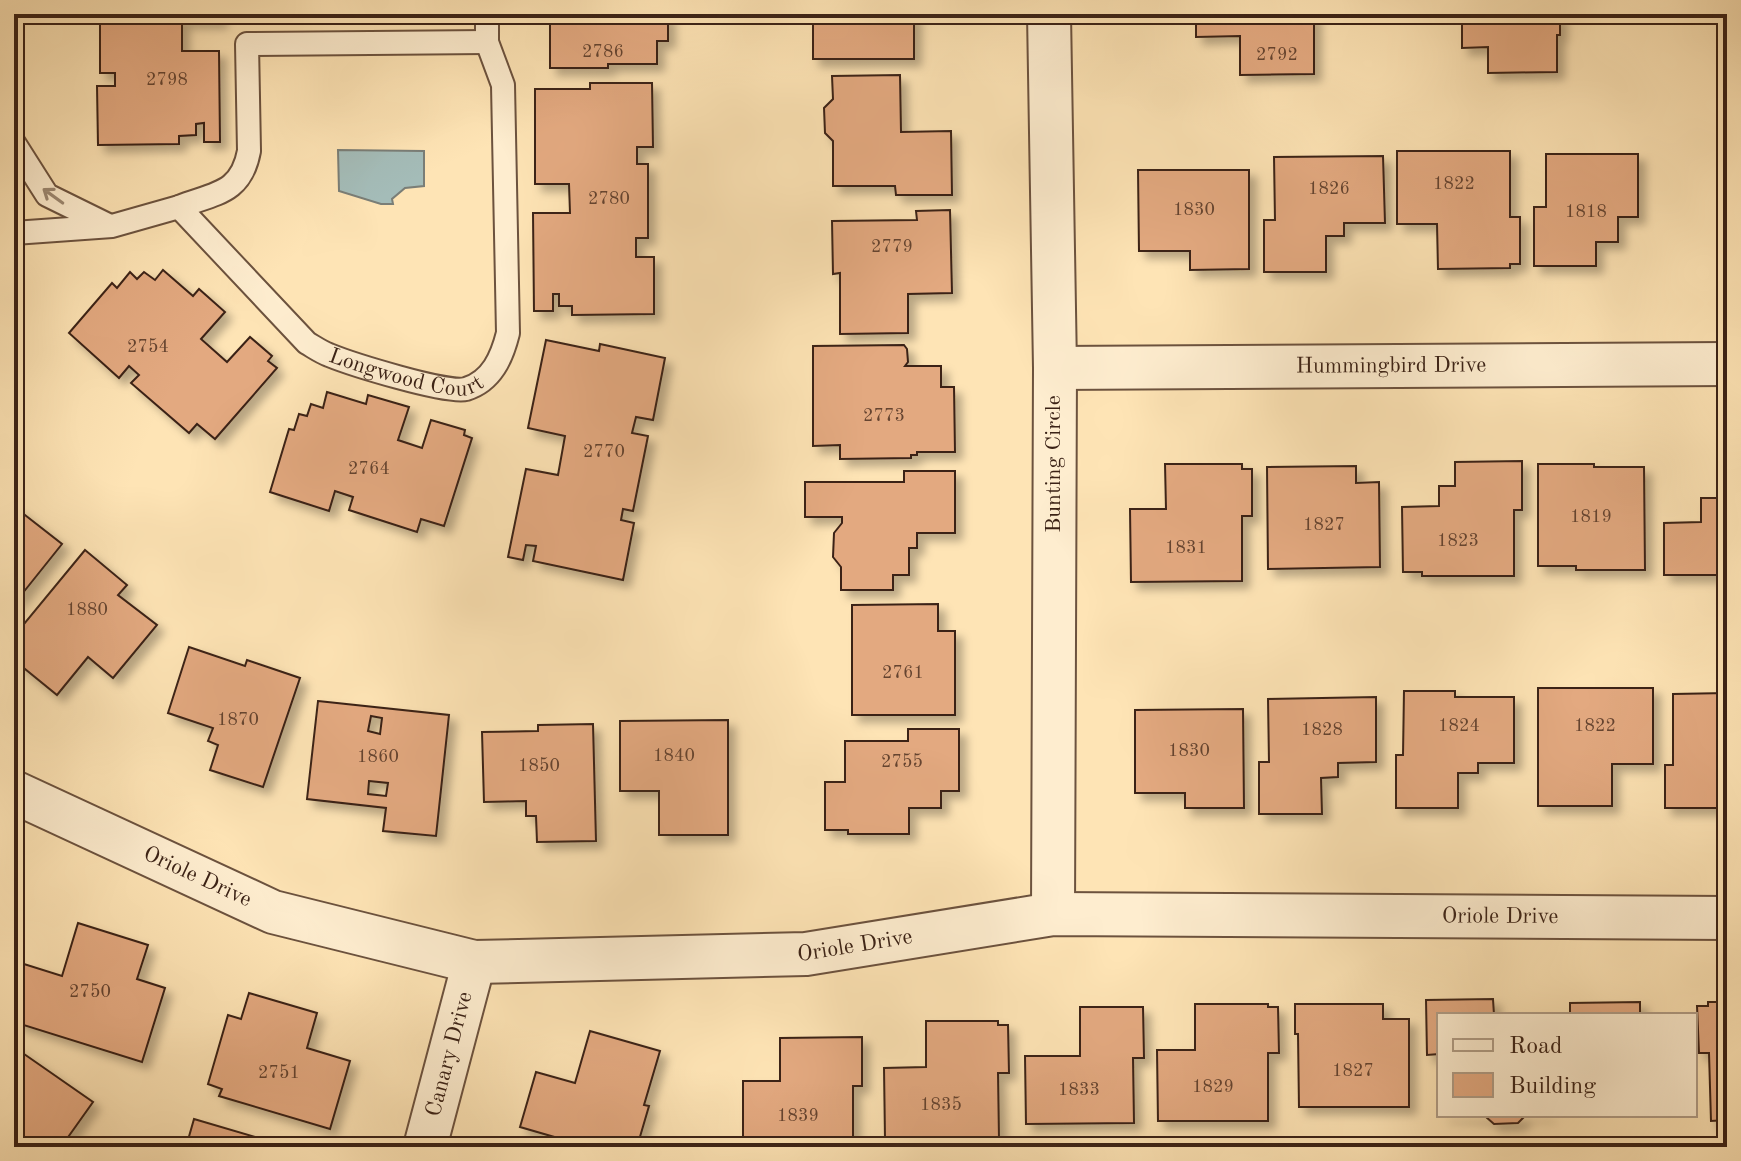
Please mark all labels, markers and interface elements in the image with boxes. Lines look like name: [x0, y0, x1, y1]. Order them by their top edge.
house number: 2786: [582, 43, 624, 61]
house number: 2792: [1256, 46, 1298, 64]
house number: 2798: [146, 71, 188, 89]
house number: 1822: [1433, 175, 1475, 193]
house number: 1826: [1308, 180, 1350, 198]
one-way arrow: [43, 188, 64, 205]
house number: 2780: [588, 190, 630, 208]
house number: 1830: [1173, 201, 1215, 219]
house number: 1818: [1565, 203, 1607, 221]
house number: 2779: [871, 238, 913, 256]
house number: 2754: [127, 338, 169, 356]
street label: Longwood Court: [326, 345, 488, 401]
street label: Hummingbird Drive: [1296, 354, 1486, 378]
street label: Bunting Circle: [1043, 395, 1065, 533]
house number: 2773: [863, 407, 905, 425]
house number: 2770: [583, 443, 625, 461]
house number: 2764: [348, 460, 390, 478]
house number: 1819: [1570, 508, 1612, 526]
house number: 1827: [1303, 516, 1345, 534]
house number: 1823: [1437, 532, 1479, 550]
house number: 1831: [1165, 539, 1207, 557]
house number: 1880: [66, 601, 108, 619]
house number: 2761: [882, 664, 924, 682]
house number: 1870: [217, 711, 259, 729]
house number: 1824: [1438, 717, 1480, 735]
house number: 1822: [1574, 717, 1616, 735]
house number: 1828: [1301, 721, 1343, 739]
house number: 1830: [1168, 742, 1210, 760]
house number: 1840: [653, 747, 695, 765]
house number: 1860: [357, 748, 399, 766]
house number: 2755: [881, 753, 923, 771]
house number: 1850: [518, 757, 560, 775]
street label: Oriole Drive: [140, 842, 255, 911]
street label: Oriole Drive: [1442, 905, 1558, 928]
street label: Oriole Drive: [797, 926, 914, 965]
house number: 2750: [69, 983, 111, 1001]
street label: Canary Drive: [423, 989, 477, 1119]
legend: [1437, 1013, 1697, 1117]
text: Road: [1509, 1035, 1562, 1059]
house number: 1827: [1332, 1062, 1374, 1080]
house number: 2751: [258, 1064, 300, 1082]
text: Building: [1509, 1075, 1596, 1099]
house number: 1829: [1192, 1078, 1234, 1096]
house number: 1833: [1058, 1081, 1100, 1099]
house number: 1835: [920, 1096, 962, 1114]
house number: 1839: [777, 1107, 819, 1125]

